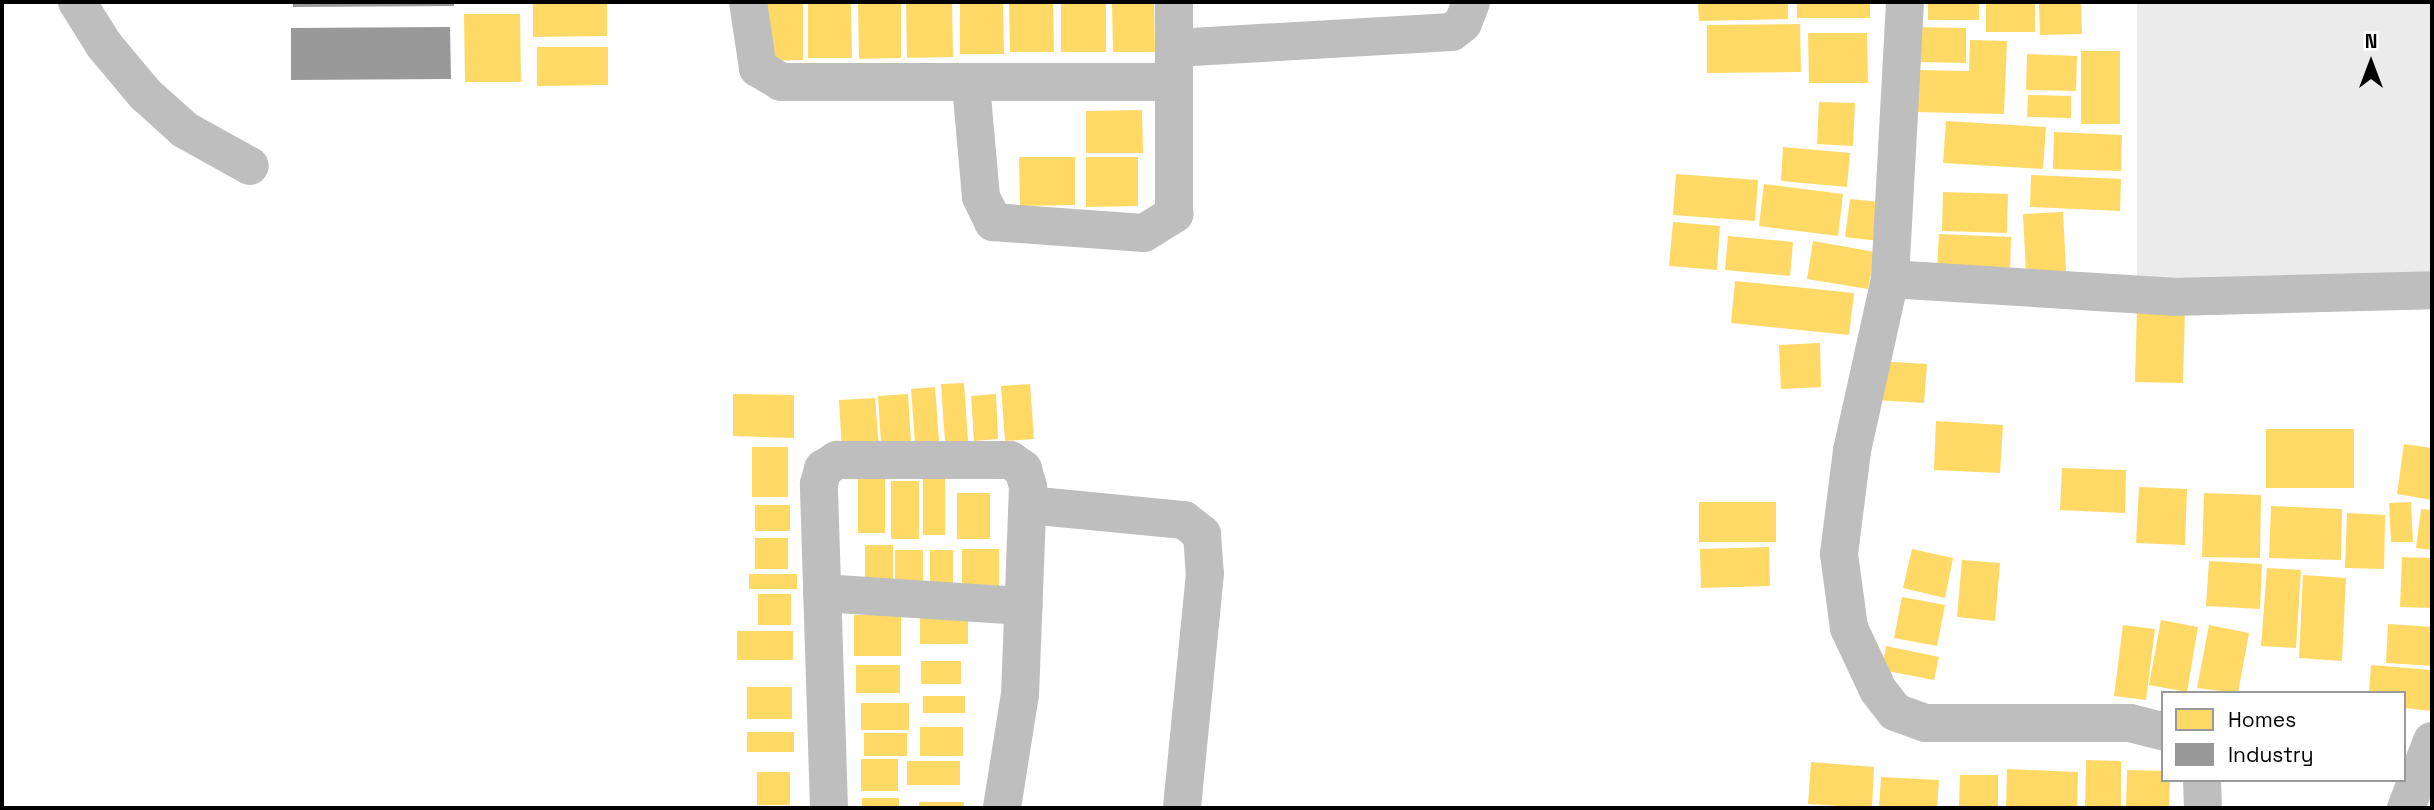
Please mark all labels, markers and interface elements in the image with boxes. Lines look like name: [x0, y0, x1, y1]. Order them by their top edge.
north arrow: [2336, 28, 2406, 98]
text: N: [2365, 29, 2377, 54]
legend: [2161, 691, 2406, 782]
text: Homes: [2228, 706, 2296, 733]
text: Industry: [2228, 741, 2314, 768]

